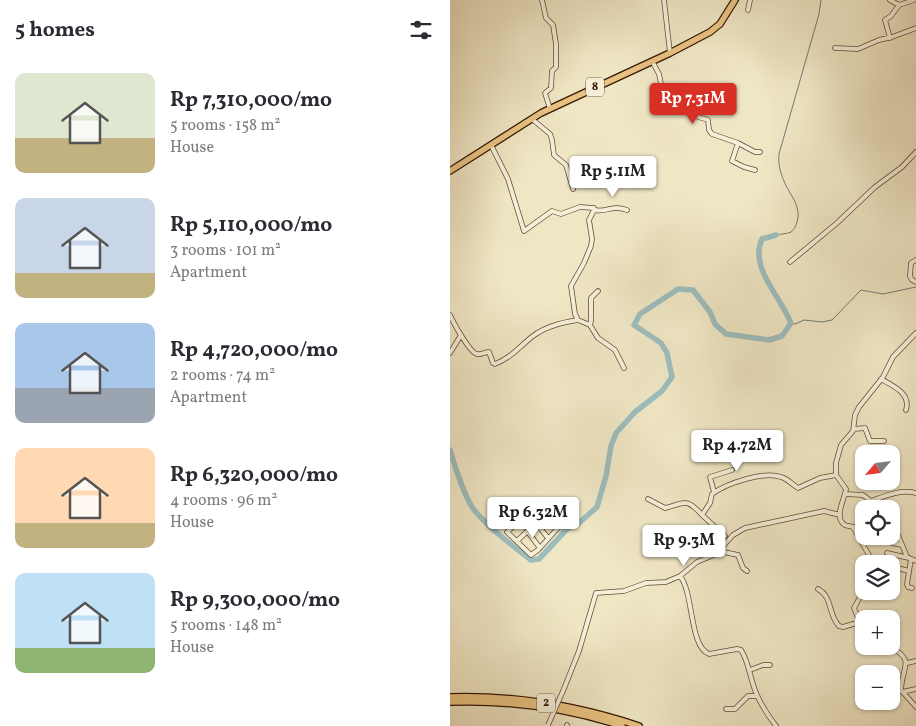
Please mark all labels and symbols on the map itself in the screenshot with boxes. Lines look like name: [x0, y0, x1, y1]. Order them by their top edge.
road number: 8: [586, 77, 604, 96]
pin: Rp 7.31M: [641, 82, 745, 125]
pin: Rp 5.11M: [561, 156, 665, 198]
pin: Rp 4.72M: [685, 430, 789, 472]
north arrow: [855, 445, 900, 490]
pin: Rp 6.32M: [481, 496, 585, 539]
pin: Rp 9.3M: [638, 524, 730, 567]
road number: 2: [537, 694, 555, 712]

